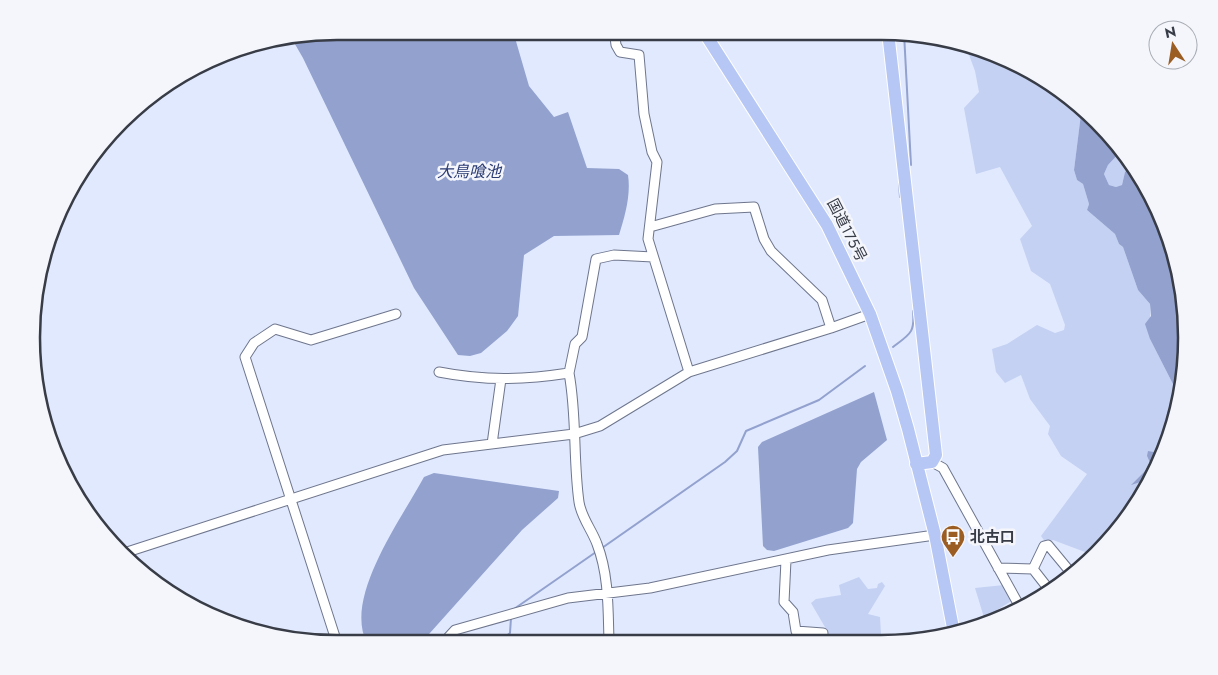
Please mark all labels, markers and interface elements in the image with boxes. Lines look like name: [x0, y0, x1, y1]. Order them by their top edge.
north arrow: [1148, 20, 1198, 70]
text: N: [1163, 21, 1178, 43]
water label: 大鳥喰池: [437, 160, 503, 183]
street label: 国道175号: [822, 195, 872, 265]
bus stop icon: 北古口: [940, 524, 966, 558]
place label: 北古口: [970, 526, 1015, 548]

